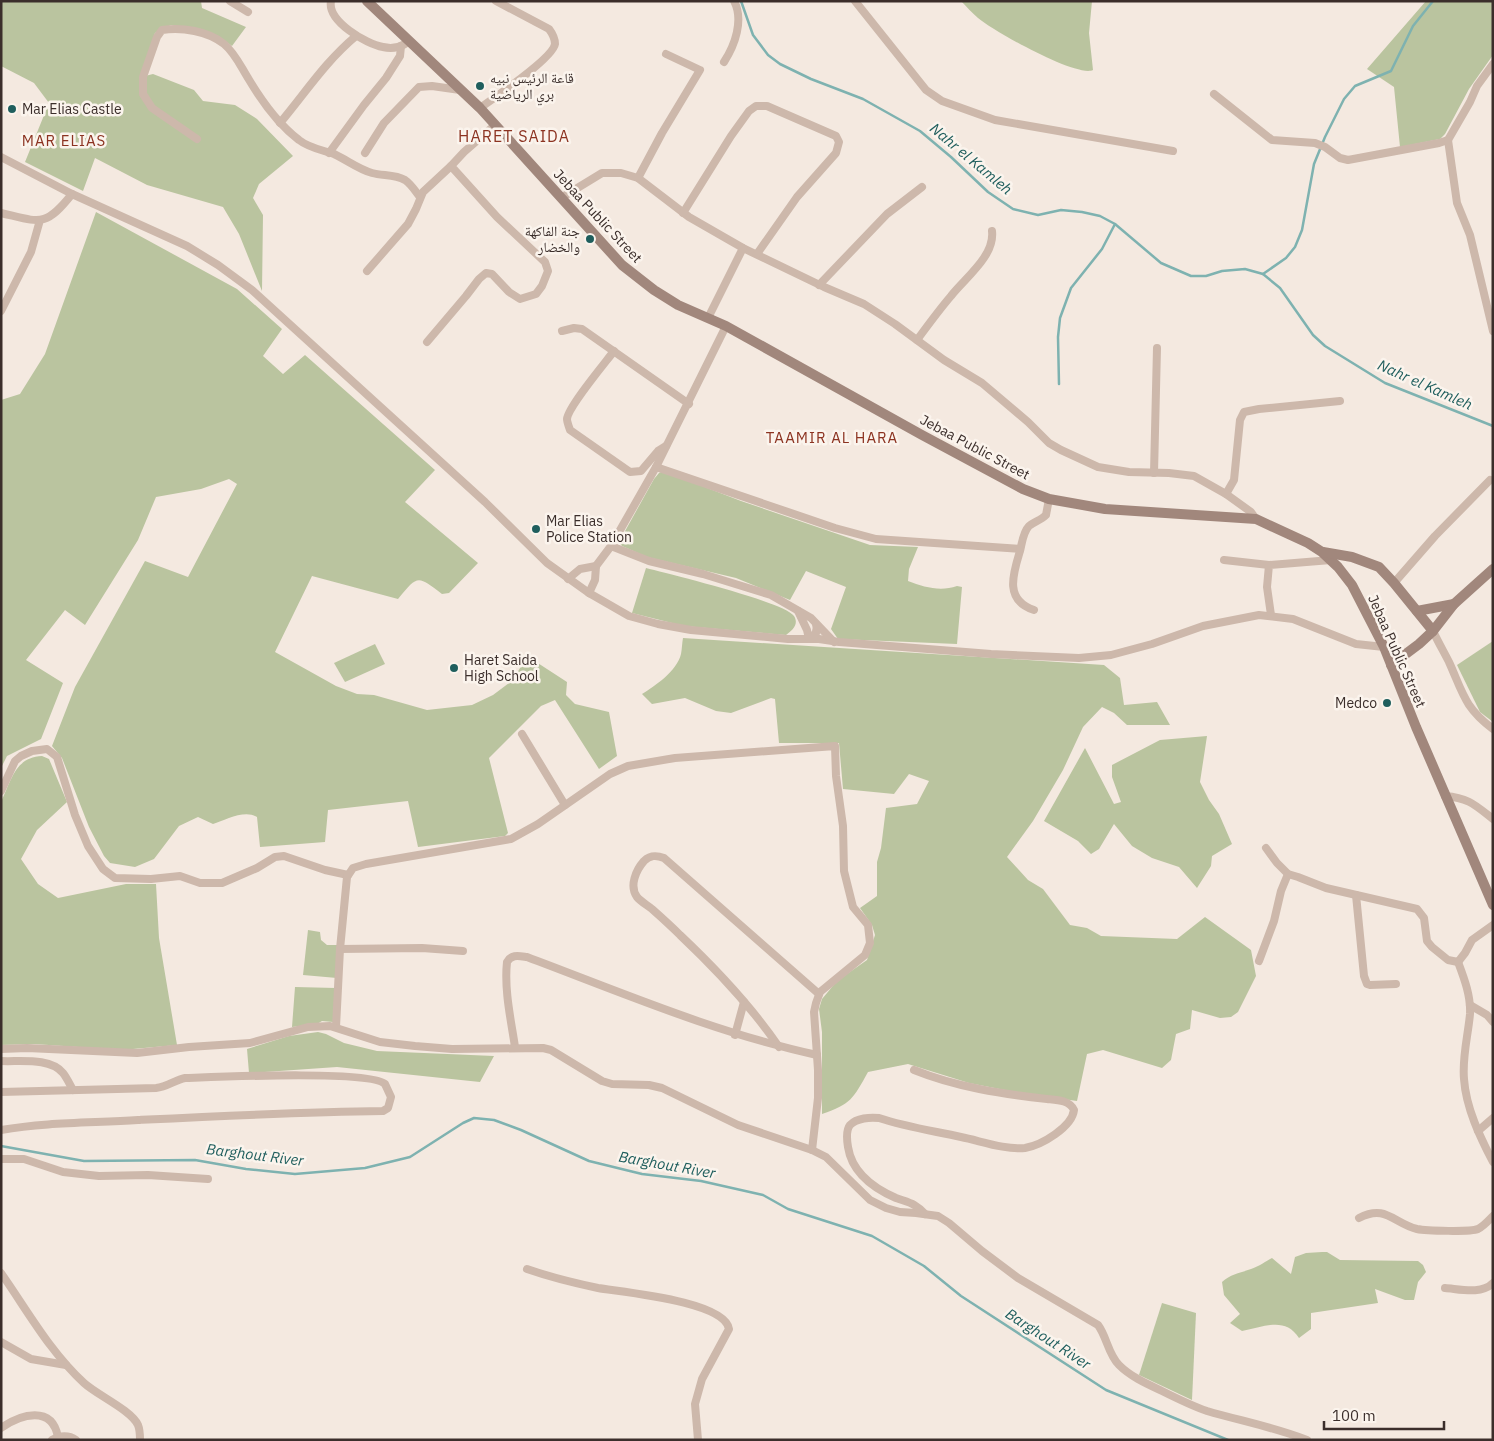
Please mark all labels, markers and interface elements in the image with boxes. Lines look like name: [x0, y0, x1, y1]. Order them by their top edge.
place label: قاعة الرئيس نبيه بري الرياضية: [490, 69, 574, 106]
marker: قاعة الرئيس نبيه بري الرياضية: [474, 80, 486, 92]
place label: Mar Elias Castle: [22, 100, 122, 118]
marker: Mar Elias Castle: [6, 103, 18, 115]
water label: Nahr el Kamleh: [926, 119, 1016, 199]
district label: HARET SAIDA: [458, 126, 570, 146]
district label: MAR ELIAS: [22, 131, 106, 150]
street label: Jebaa Public Street: [550, 165, 646, 267]
place label: جنة الفاكهة والخضار: [525, 222, 580, 256]
marker: جنة الفاكهة والخضار: [584, 233, 596, 245]
water label: Nahr el Kamleh: [1375, 355, 1476, 414]
street label: Jebaa Public Street: [917, 410, 1033, 484]
district label: TAAMIR AL HARA: [766, 428, 898, 447]
place label: Mar Elias Police Station: [546, 512, 632, 546]
marker: Mar Elias Police Station: [530, 523, 542, 535]
street label: Jebaa Public Street: [1364, 592, 1430, 710]
place label: Haret Saida High School: [464, 651, 539, 685]
marker: Haret Saida High School: [448, 662, 460, 674]
place label: Medco: [1335, 694, 1377, 712]
marker: Medco: [1381, 697, 1393, 709]
water label: Barghout River: [205, 1139, 305, 1170]
water label: Barghout River: [617, 1147, 717, 1182]
water label: Barghout River: [1002, 1304, 1095, 1374]
scale bar: [1324, 1398, 1444, 1430]
text: 100 m: [1332, 1406, 1376, 1425]

